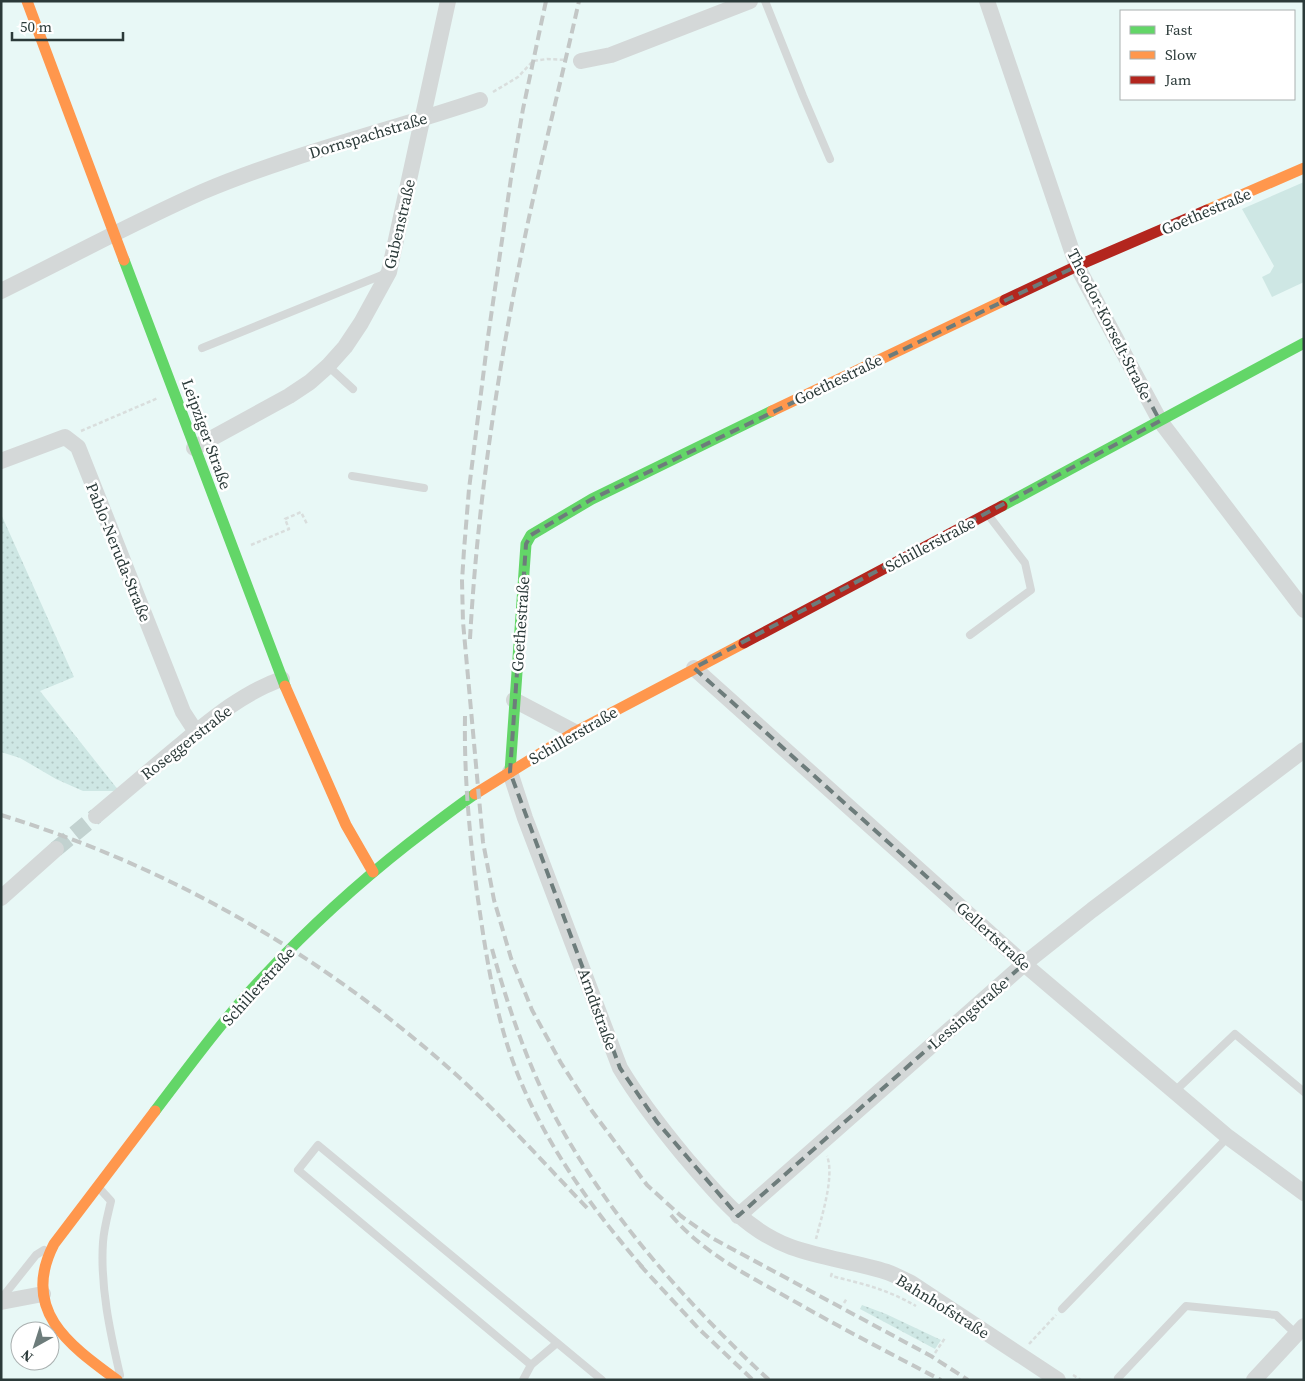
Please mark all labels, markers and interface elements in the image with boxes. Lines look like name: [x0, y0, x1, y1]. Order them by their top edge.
scale bar: [12, 10, 124, 42]
legend: [1120, 10, 1295, 100]
text: 50 m: [20, 16, 52, 37]
text: Fast: [1165, 19, 1192, 40]
text: Slow: [1165, 44, 1197, 65]
text: Jam: [1164, 69, 1192, 90]
street label: Dornspachstraße: [306, 107, 430, 163]
street label: Gubenstraße: [378, 177, 420, 271]
street label: Goethestraße: [1158, 182, 1254, 240]
street label: Theodor-Korselt-Straße: [1062, 245, 1158, 403]
street label: Goethestraße: [790, 348, 886, 410]
street label: Leipziger Straße: [177, 376, 237, 492]
street label: Pablo-Neruda-Straße: [81, 479, 157, 625]
street label: Schillerstraße: [881, 511, 979, 577]
street label: Goethestraße: [506, 576, 534, 672]
street label: Roseggerstraße: [136, 700, 236, 784]
street label: Schillerstraße: [525, 701, 621, 769]
street label: Gellertstraße: [952, 897, 1036, 975]
street label: Schillerstraße: [217, 942, 299, 1030]
street label: Arndtstraße: [573, 965, 623, 1053]
street label: Lessingstraße: [923, 972, 1013, 1054]
street label: Bahnhofstraße: [892, 1269, 994, 1343]
north arrow: [10, 1321, 60, 1371]
text: N: [17, 1345, 37, 1367]

